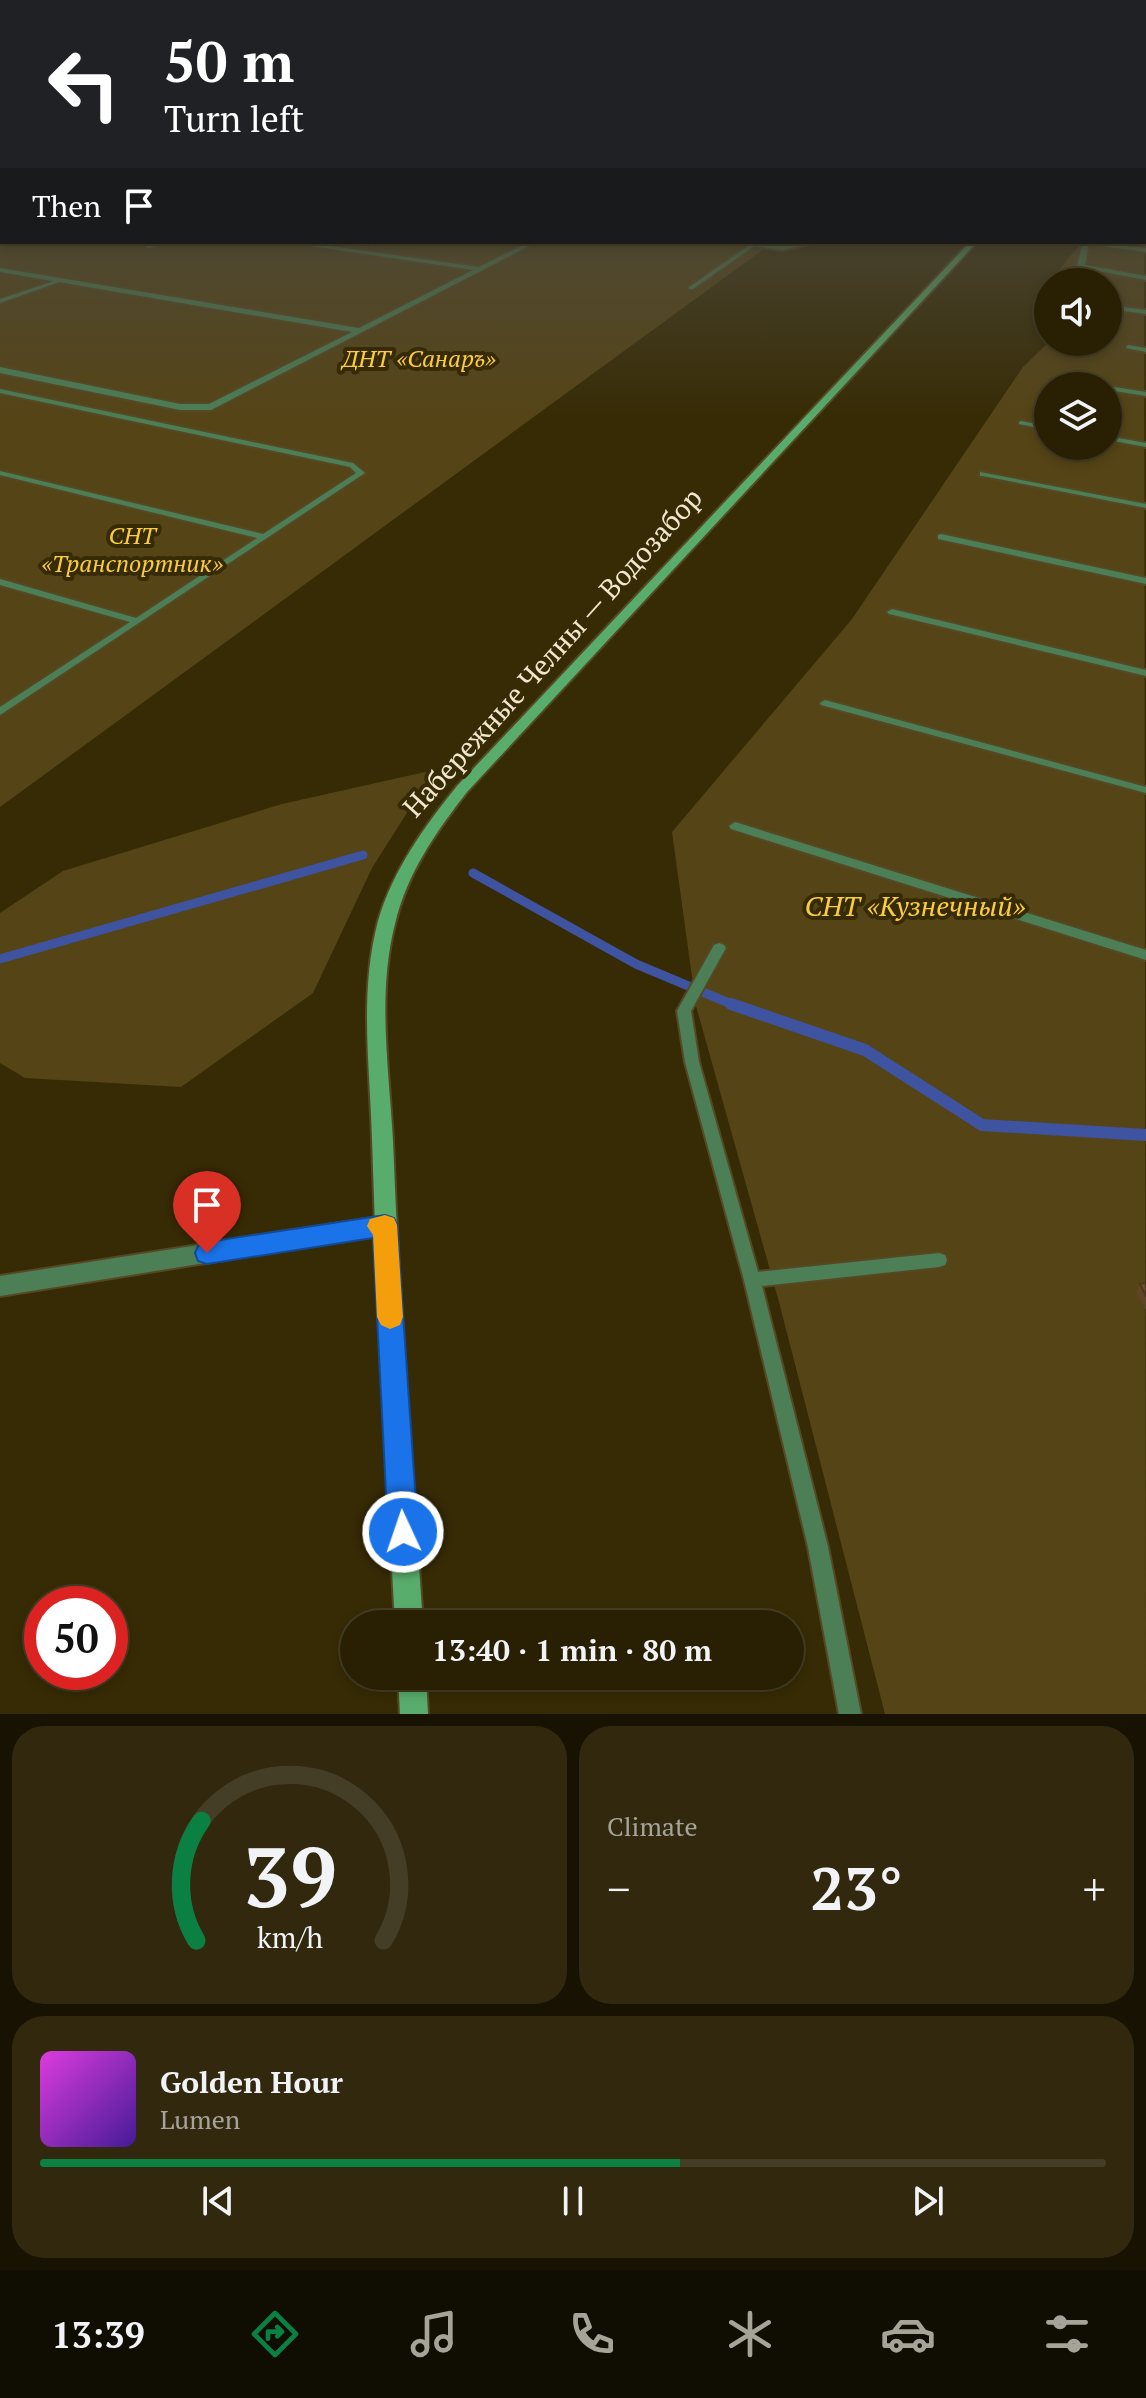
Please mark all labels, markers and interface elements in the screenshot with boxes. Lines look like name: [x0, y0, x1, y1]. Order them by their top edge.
text: 50 m: [164, 24, 294, 98]
icon: left: [32, 32, 136, 136]
text: Turn left: [164, 95, 304, 142]
icon: arrive: [117, 184, 161, 228]
text: Then: [32, 186, 101, 226]
map controls: [1034, 268, 1122, 460]
button: sound: [1034, 268, 1122, 356]
park label: ДНТ «Санаръ»: [340, 342, 496, 374]
button: layers: [1034, 372, 1122, 460]
street label: Набережные Челны — Водозабор: [394, 480, 710, 824]
park label: СНТ «Транспортник»: [41, 519, 223, 579]
park label: СНТ «Кузнечный»: [805, 887, 1026, 924]
pin: [173, 1171, 241, 1253]
icon: arrive: [185, 1183, 229, 1227]
position arrow: [361, 1490, 445, 1574]
speed limit sign: 50: [24, 1586, 128, 1690]
text: 13:40 · 1 min · 80 m: [432, 1630, 712, 1670]
text: Climate: [607, 1809, 698, 1843]
text: 39: [242, 1821, 337, 1931]
text: 23°: [810, 1848, 903, 1927]
text: −: [607, 1859, 630, 1918]
text: +: [1083, 1859, 1106, 1918]
text: km/h: [256, 1918, 323, 1956]
text: Golden Hour: [160, 2062, 343, 2102]
text: Lumen: [160, 2102, 240, 2136]
icon: previous: [196, 2179, 240, 2223]
icon: pause: [551, 2179, 595, 2223]
icon: next: [906, 2179, 950, 2223]
icon: directions: [247, 2306, 303, 2362]
icon: music: [406, 2306, 462, 2362]
icon: phone: [564, 2306, 620, 2362]
icon: climate: [722, 2306, 778, 2362]
icon: car: [880, 2306, 936, 2362]
icon: filters: [1039, 2306, 1095, 2362]
text: 13:39: [51, 2311, 145, 2358]

